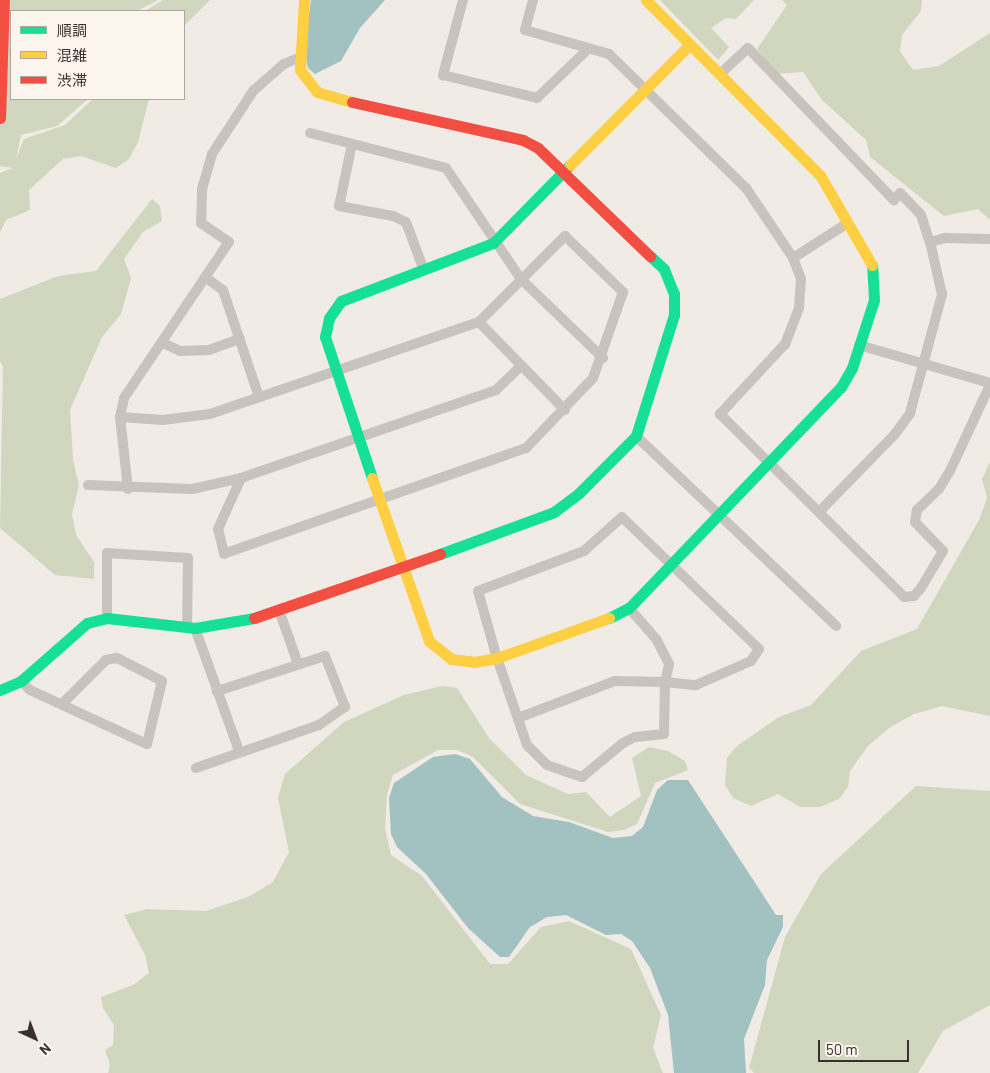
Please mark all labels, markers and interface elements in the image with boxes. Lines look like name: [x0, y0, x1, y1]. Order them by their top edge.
legend: [10, 10, 185, 100]
text: 順調: [57, 21, 87, 39]
text: 混雑: [57, 46, 87, 64]
text: 渋滞: [57, 71, 87, 89]
north arrow: [10, 1013, 60, 1063]
scale bar: [820, 1030, 911, 1062]
text: N: [36, 1040, 55, 1059]
text: 50 m: [826, 1040, 858, 1058]

